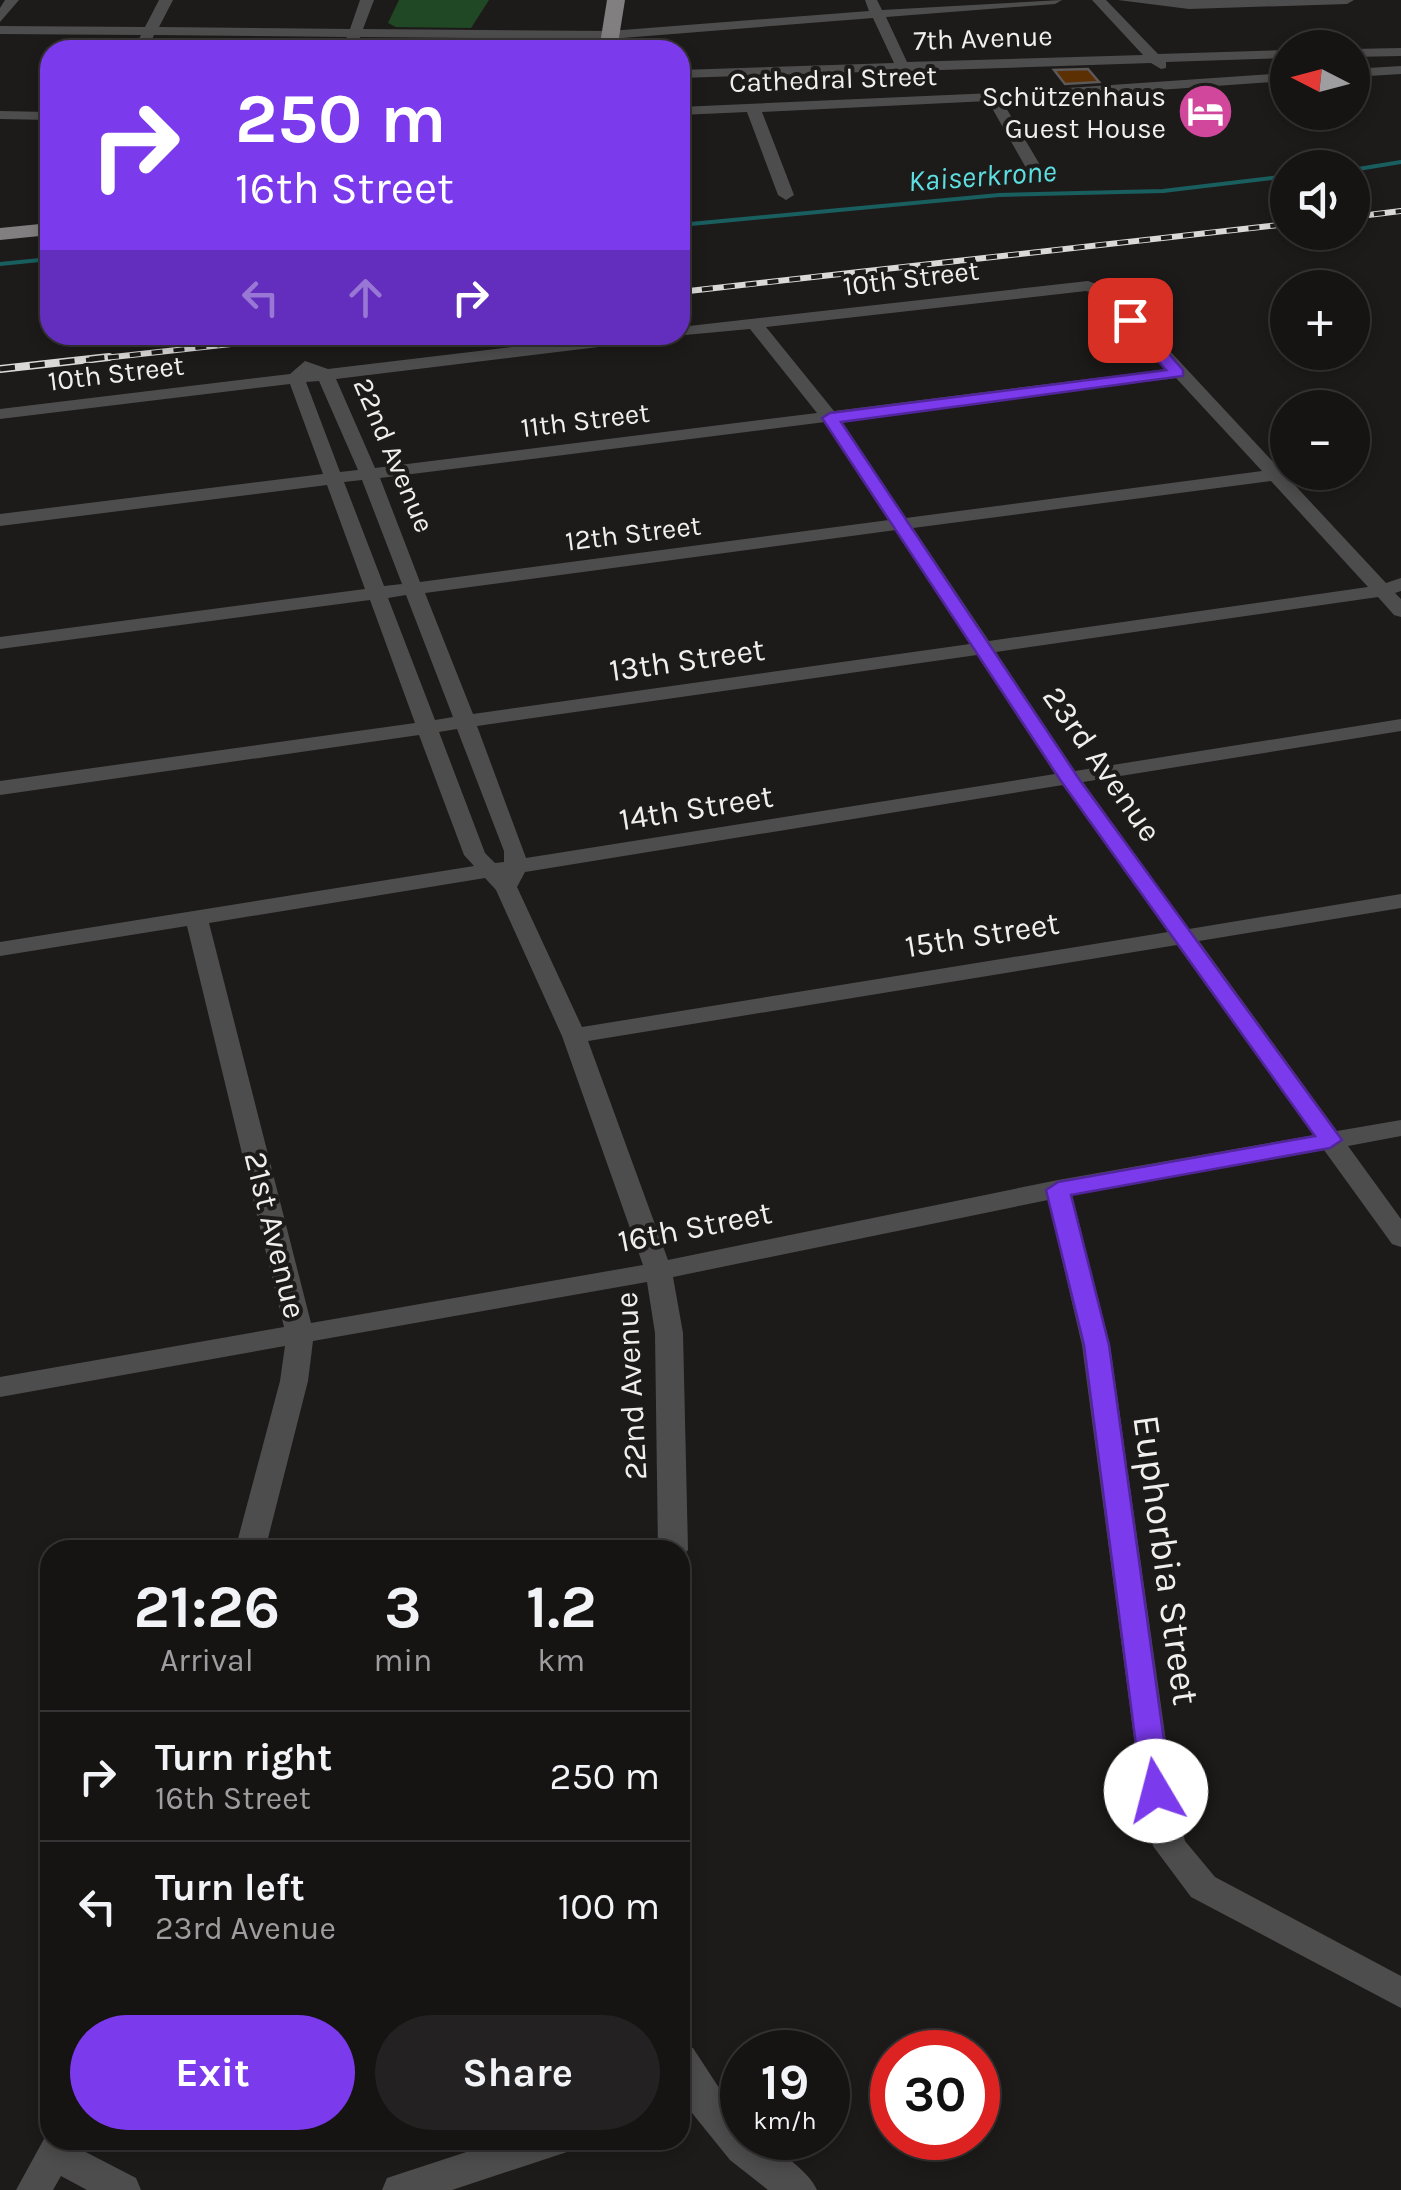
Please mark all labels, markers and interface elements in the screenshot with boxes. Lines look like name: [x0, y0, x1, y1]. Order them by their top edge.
street label: 7th Avenue: [913, 19, 1053, 57]
north arrow: [1270, 30, 1370, 130]
map controls: [1270, 30, 1370, 490]
street label: Cathedral Street: [729, 59, 937, 99]
text: 250 m: [235, 78, 447, 160]
icon: right: [70, 80, 200, 210]
place label: Schützenhaus Guest House: [982, 80, 1166, 145]
hotel icon: Schützenhaus Guest House: [1175, 82, 1235, 142]
button: sound: [1270, 150, 1370, 250]
water label: Kaiserkrone: [907, 153, 1057, 199]
text: 16th Street: [235, 162, 454, 214]
street label: 10th Street: [841, 253, 981, 303]
icon: left: [233, 270, 288, 325]
icon: ahead: [338, 270, 393, 325]
icon: right: [443, 270, 498, 325]
button: +: [1270, 270, 1370, 370]
pin: [1088, 278, 1173, 363]
icon: arrive: [1103, 293, 1158, 348]
street label: 10th Street: [46, 348, 186, 398]
street label: 22nd Avenue: [347, 373, 441, 537]
button: −: [1270, 390, 1370, 490]
street label: 11th Street: [519, 396, 651, 444]
street label: 12th Street: [563, 508, 703, 558]
street label: 13th Street: [607, 631, 767, 689]
street label: 23rd Avenue: [1035, 679, 1169, 849]
street label: 14th Street: [616, 778, 776, 838]
street label: 15th Street: [902, 905, 1062, 965]
street label: 21st Avenue: [236, 1148, 314, 1322]
street label: 16th Street: [615, 1194, 775, 1260]
street label: 22nd Avenue: [608, 1291, 654, 1481]
street label: Euphorbia Street: [1123, 1412, 1209, 1708]
text: 21:26: [134, 1572, 280, 1642]
text: 3: [384, 1572, 422, 1642]
text: 1.2: [526, 1572, 596, 1642]
text: Arrival: [160, 1642, 254, 1679]
text: min: [374, 1642, 432, 1679]
text: km: [537, 1642, 585, 1679]
text: Turn right: [155, 1735, 332, 1780]
position arrow: [1104, 1739, 1208, 1843]
icon: right: [70, 1749, 125, 1804]
text: 250 m: [549, 1754, 660, 1799]
text: 16th Street: [155, 1780, 311, 1817]
text: Turn left: [155, 1865, 305, 1910]
icon: left: [70, 1879, 125, 1934]
text: 100 m: [558, 1884, 660, 1929]
text: 23rd Avenue: [155, 1910, 336, 1947]
button: Exit: [70, 2015, 355, 2130]
button: Share: [375, 2015, 660, 2130]
speed limit sign: 30: [870, 2030, 1000, 2160]
text: 19: [761, 2053, 809, 2112]
text: km/h: [753, 2106, 817, 2135]

